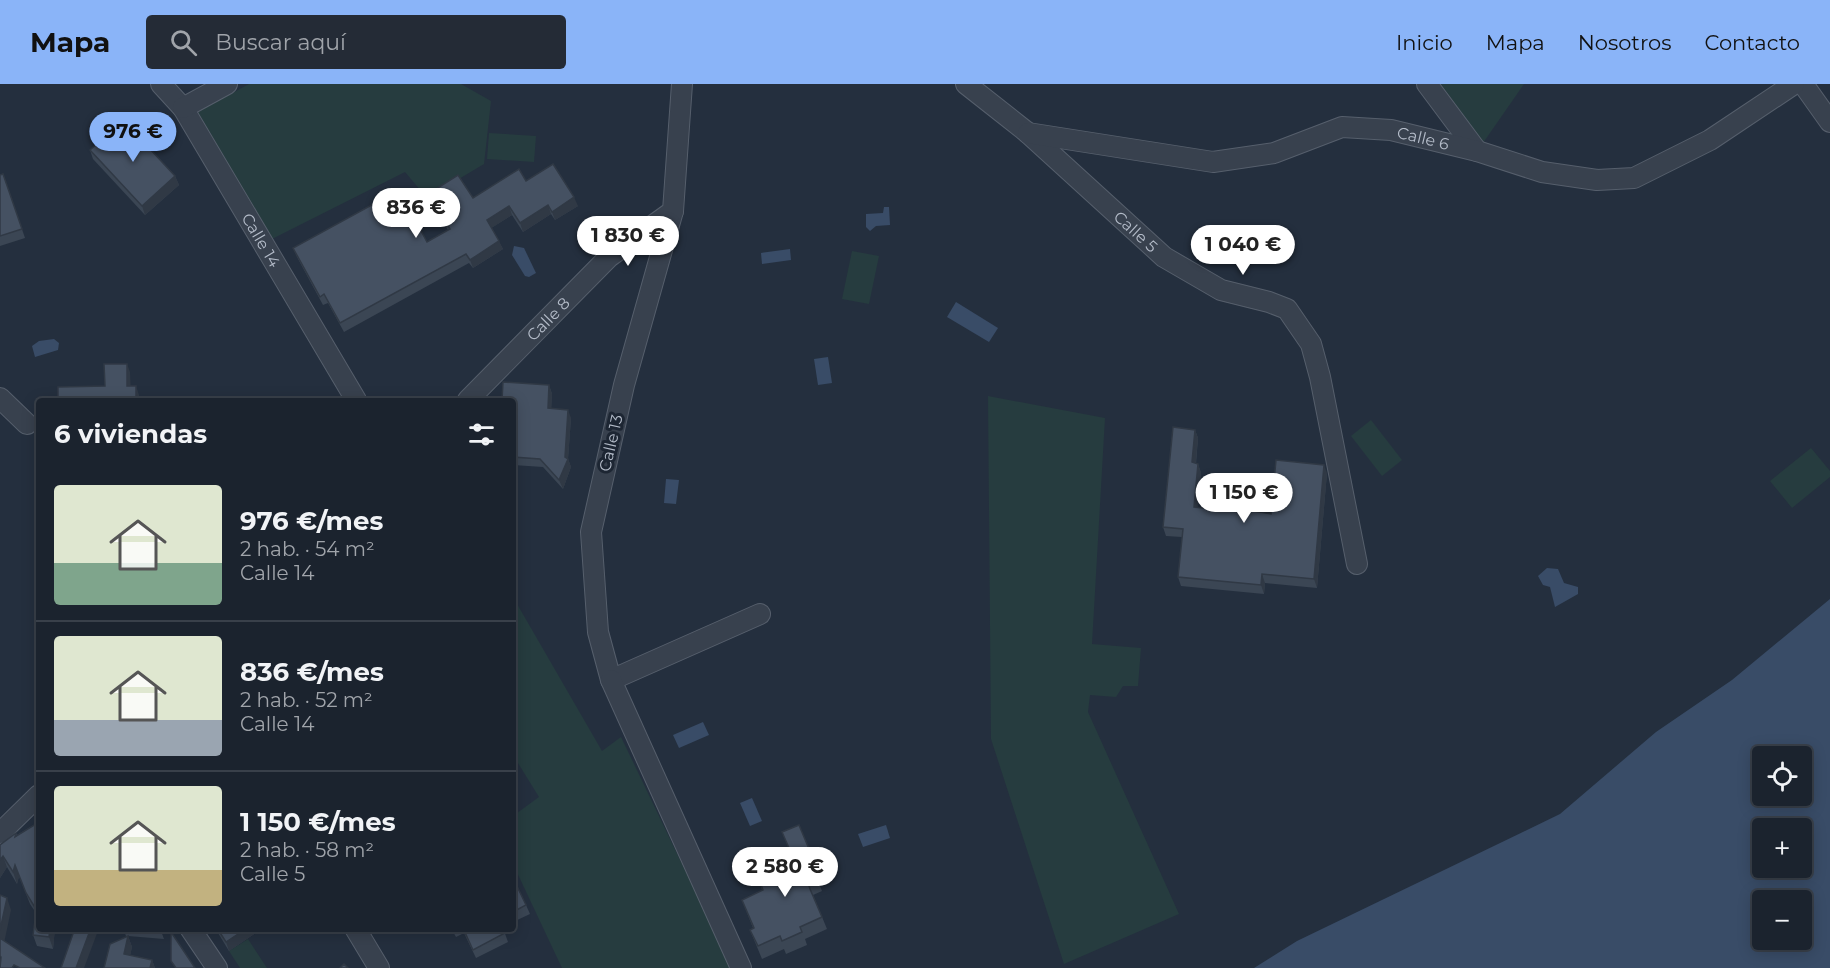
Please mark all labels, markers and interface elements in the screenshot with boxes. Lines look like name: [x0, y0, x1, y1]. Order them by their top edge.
search box: [146, 15, 566, 69]
text: Mapa: [30, 25, 110, 59]
icon: search: [167, 26, 200, 59]
text: Buscar aquí: [215, 29, 346, 56]
text: Inicio: [1396, 30, 1453, 55]
text: Mapa: [1486, 30, 1545, 55]
text: Nosotros: [1578, 30, 1671, 55]
text: Contacto: [1704, 30, 1800, 55]
pin: 976 €: [91, 112, 175, 163]
text: 976 €: [103, 119, 163, 143]
street label: Calle 6: [1395, 122, 1451, 153]
pin: 836 €: [374, 188, 458, 239]
text: 836 €: [386, 195, 446, 219]
street label: Calle 5: [1110, 207, 1162, 256]
street label: Calle 14: [238, 210, 285, 271]
pin: 1 830 €: [573, 216, 683, 267]
text: 1 830 €: [591, 223, 665, 247]
pin: 1 040 €: [1188, 225, 1298, 276]
text: 1 040 €: [1205, 232, 1281, 256]
street label: Calle 8: [523, 293, 574, 345]
street label: Calle 13: [595, 413, 627, 473]
text: 6 viviendas: [54, 418, 207, 450]
icon: filters: [465, 418, 498, 451]
pin: 1 150 €: [1189, 473, 1299, 524]
text: 1 150 €: [1210, 480, 1278, 504]
text: 976 €/mes: [240, 505, 383, 537]
icon: home: [102, 509, 174, 581]
text: 2 hab. · 54 m²: [240, 537, 375, 561]
text: Calle 14: [240, 561, 314, 585]
text: 836 €/mes: [240, 656, 384, 688]
icon: home: [102, 660, 174, 732]
text: 2 hab. · 52 m²: [240, 688, 373, 712]
text: Calle 14: [240, 712, 314, 736]
map controls: [1752, 746, 1812, 950]
button: locate: [1752, 746, 1812, 806]
text: 1 150 €/mes: [240, 806, 395, 838]
icon: home: [102, 810, 174, 882]
button: +: [1752, 818, 1812, 878]
text: 2 hab. · 58 m²: [240, 838, 374, 862]
pin: 2 580 €: [730, 847, 840, 898]
text: 2 580 €: [746, 854, 824, 878]
text: Calle 5: [240, 862, 305, 886]
button: −: [1752, 890, 1812, 950]

